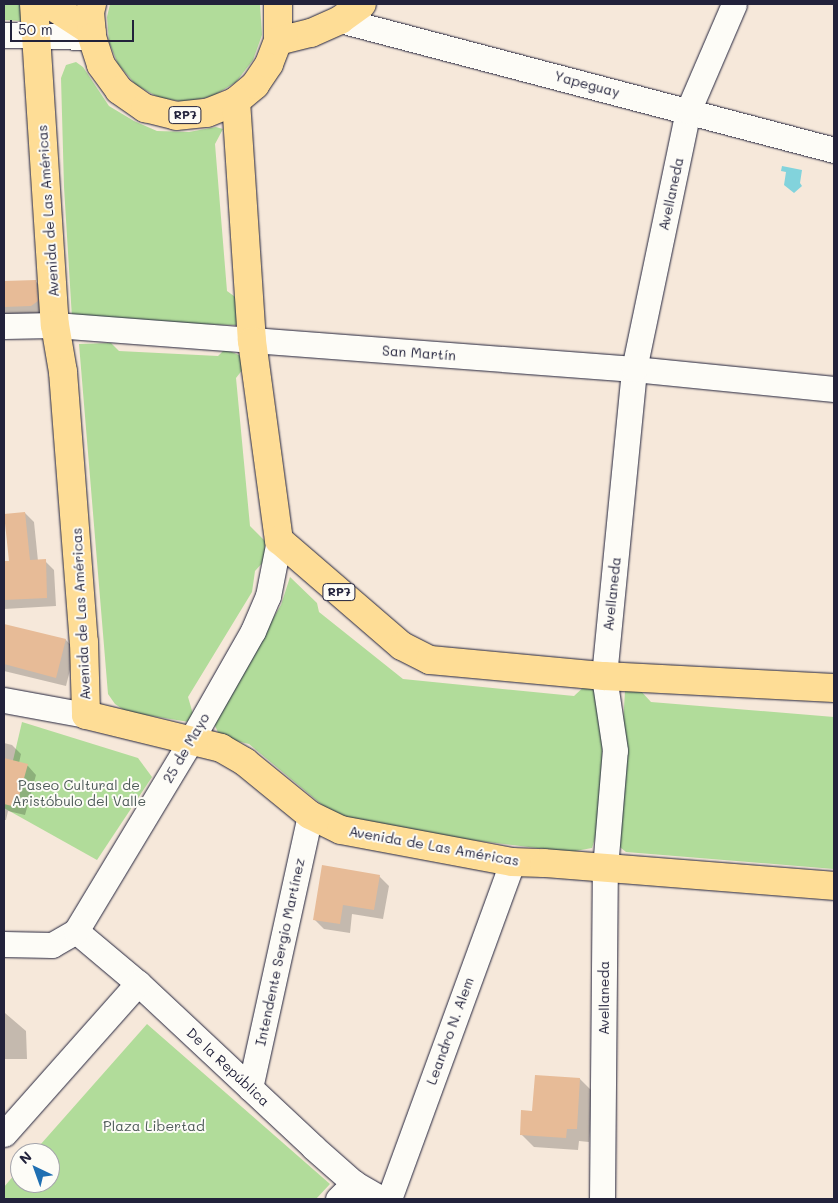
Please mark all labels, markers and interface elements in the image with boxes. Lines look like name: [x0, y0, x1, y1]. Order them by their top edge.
scale bar: [12, 10, 136, 42]
text: 50 m: [18, 19, 53, 39]
street label: Yapeguay: [552, 67, 622, 101]
road number: RP7: [168, 106, 202, 124]
street label: Avenida de Las Américas: [34, 124, 62, 298]
street label: Avellaneda: [655, 156, 687, 232]
street label: San Martín: [381, 342, 457, 364]
street label: Avenida de Las Américas: [68, 527, 94, 701]
street label: Avellaneda: [600, 556, 624, 632]
road number: RP7: [322, 582, 356, 602]
street label: 25 de Mayo: [159, 710, 213, 786]
park label: Paseo Cultural de Aristóbulo del Valle: [12, 777, 146, 810]
street label: Avenida de Las Américas: [348, 823, 520, 869]
street label: Intendente Sergio Martínez: [252, 857, 308, 1047]
street label: Avellaneda: [596, 961, 612, 1035]
street label: Leandro N. Alem: [423, 975, 477, 1087]
street label: De la República: [183, 1024, 273, 1110]
park label: Plaza Libertad: [103, 1118, 205, 1134]
north arrow: [10, 1143, 60, 1193]
text: N: [15, 1147, 36, 1168]

